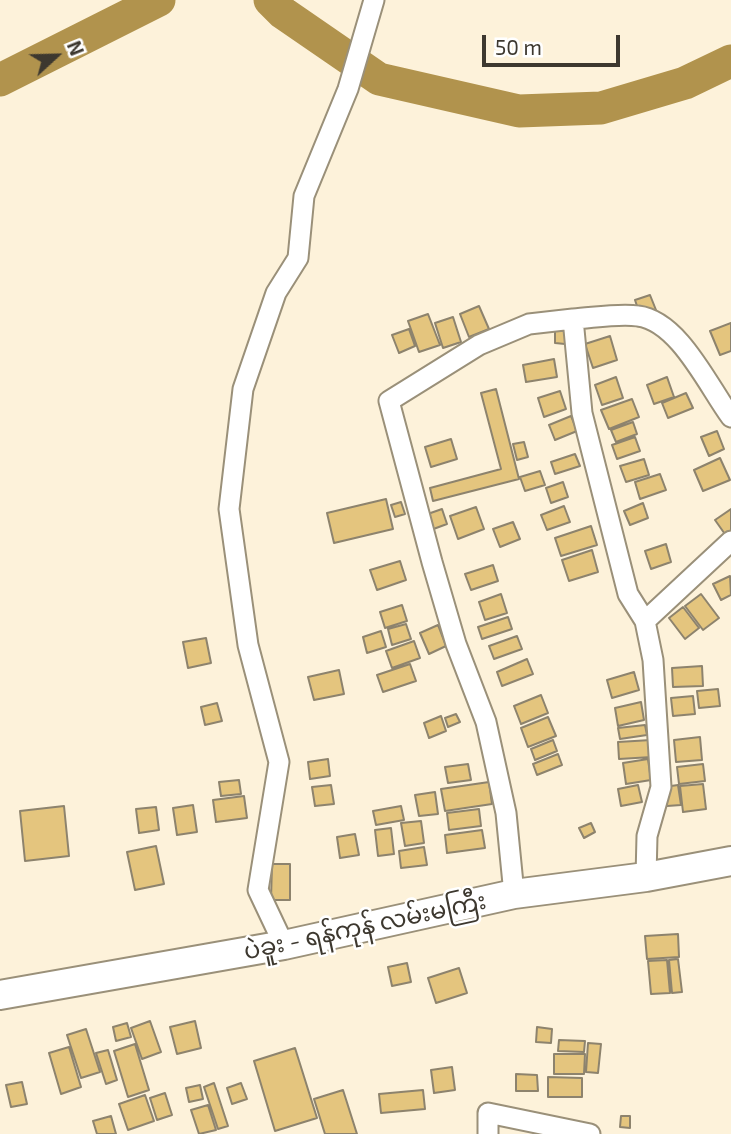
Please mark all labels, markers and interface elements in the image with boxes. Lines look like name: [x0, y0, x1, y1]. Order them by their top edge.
north arrow: [21, 21, 91, 91]
scale bar: [486, 21, 624, 65]
text: 50 m: [495, 34, 542, 59]
text: N: [63, 37, 89, 59]
street label: ပဲခူး - ရန်ကုန် လမ်းမကြီး: [241, 886, 489, 966]

